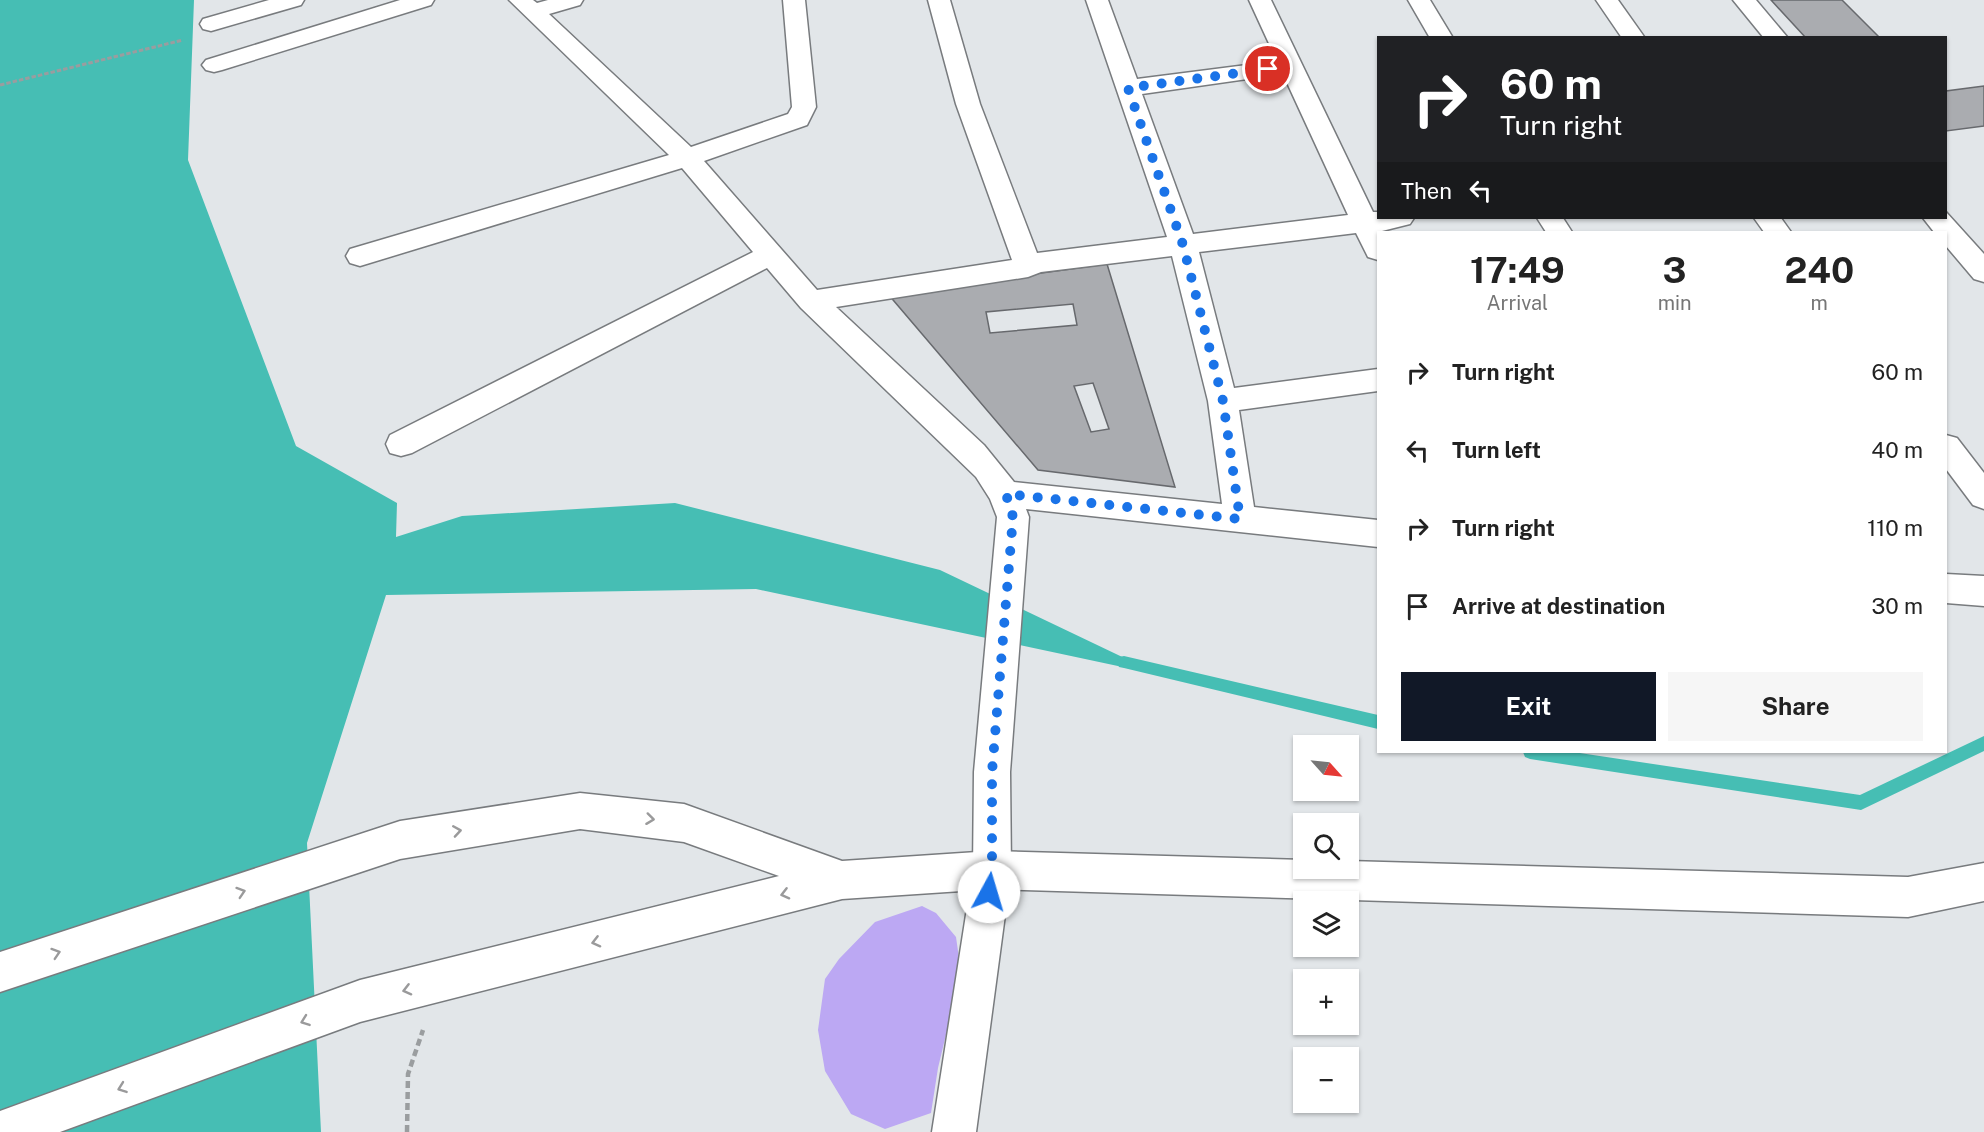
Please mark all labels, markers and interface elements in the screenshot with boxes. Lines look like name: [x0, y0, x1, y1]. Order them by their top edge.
pin: [1242, 43, 1293, 94]
icon: arrive: [1251, 52, 1284, 85]
text: 60 m: [1500, 59, 1602, 108]
icon: right: [1401, 60, 1479, 138]
text: Turn right: [1500, 109, 1623, 141]
icon: left: [1464, 174, 1497, 207]
text: Then: [1401, 178, 1452, 204]
text: 17:49: [1470, 249, 1565, 291]
text: 3: [1663, 249, 1687, 291]
text: 240: [1784, 249, 1854, 291]
text: Arrival: [1486, 291, 1548, 315]
text: min: [1658, 291, 1692, 315]
text: m: [1811, 291, 1828, 315]
icon: right: [1401, 356, 1434, 389]
text: Turn right: [1452, 359, 1555, 385]
text: 60 m: [1872, 359, 1923, 385]
icon: left: [1401, 434, 1434, 467]
text: Turn left: [1452, 437, 1541, 463]
text: 40 m: [1871, 437, 1923, 463]
icon: right: [1401, 512, 1434, 545]
text: Turn right: [1452, 515, 1555, 541]
text: 110 m: [1867, 515, 1923, 541]
icon: arrive: [1401, 590, 1434, 623]
text: Arrive at destination: [1452, 593, 1665, 619]
text: 30 m: [1871, 593, 1923, 619]
button: Exit: [1401, 672, 1656, 741]
button: Share: [1668, 672, 1923, 741]
north arrow: [1293, 735, 1359, 801]
map controls: [1293, 735, 1359, 1113]
one-way arrow: [646, 812, 655, 825]
button: search: [1293, 813, 1359, 879]
one-way arrow: [453, 825, 462, 837]
position arrow: [957, 860, 1021, 924]
one-way arrow: [235, 887, 246, 900]
one-way arrow: [780, 887, 790, 900]
button: layers: [1293, 891, 1359, 957]
one-way arrow: [591, 935, 601, 948]
one-way arrow: [50, 948, 61, 961]
button: +: [1293, 969, 1359, 1035]
one-way arrow: [402, 983, 412, 996]
one-way arrow: [301, 1014, 311, 1027]
button: −: [1293, 1047, 1359, 1113]
one-way arrow: [117, 1081, 128, 1093]

